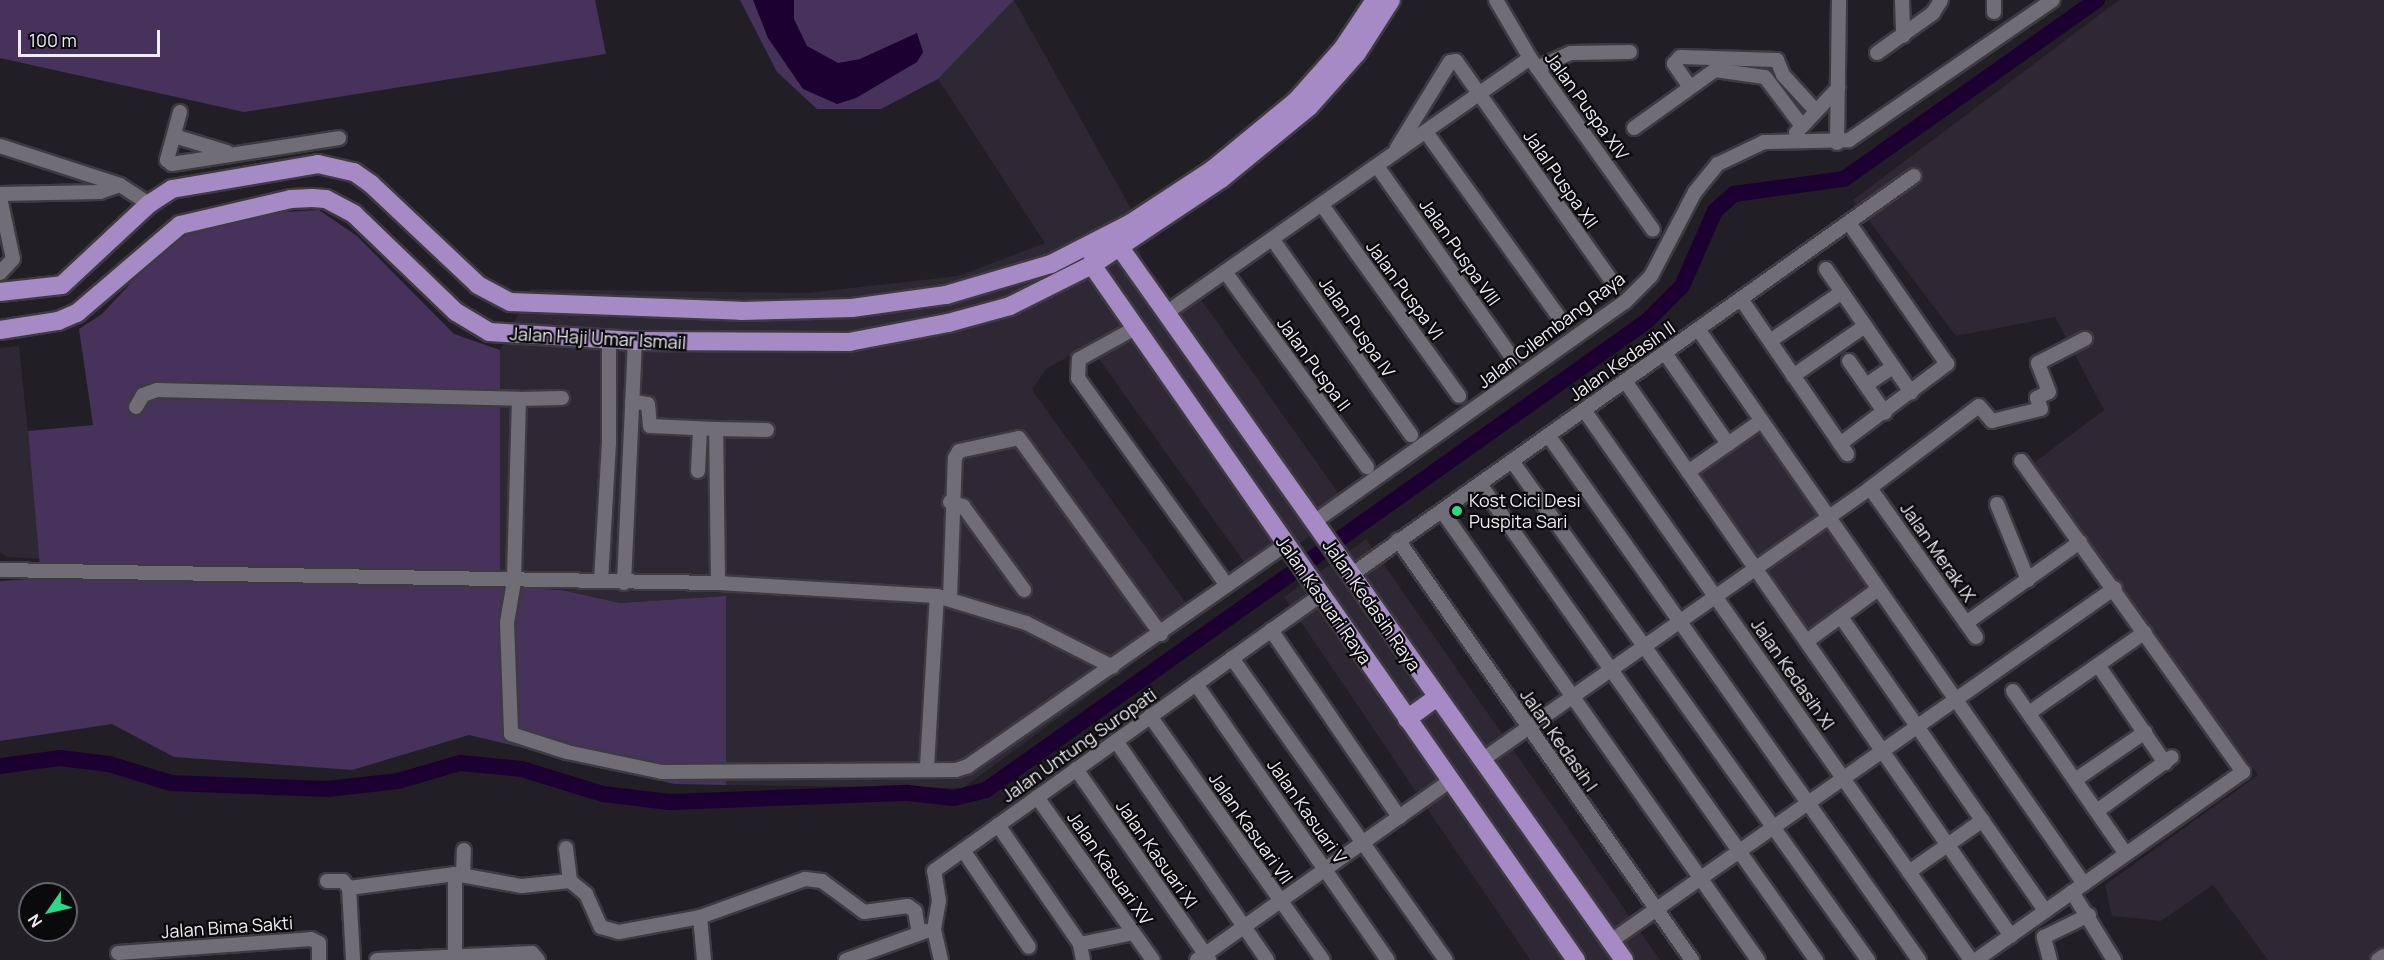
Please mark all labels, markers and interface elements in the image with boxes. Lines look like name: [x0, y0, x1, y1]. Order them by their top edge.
scale bar: [21, 18, 164, 56]
text: 100 m: [29, 28, 77, 52]
street label: Jalan Puspa XIV: [1541, 48, 1633, 164]
street label: Jalal Puspa XII: [1519, 126, 1603, 232]
street label: Jalan Puspa VIII: [1415, 194, 1505, 310]
street label: Jalan Puspa VI: [1362, 236, 1448, 344]
street label: Jalan Cilembang Raya: [1473, 267, 1629, 393]
street label: Jalan Puspa IV: [1315, 273, 1399, 381]
street label: Jalan Puspa II: [1273, 313, 1355, 415]
street label: Jalan Kedasih II: [1565, 316, 1679, 406]
street label: Jalan Haji Umar Ismail: [509, 323, 687, 353]
place label: Kost Cici Desi Puspita Sari: [1469, 490, 1581, 532]
street label: Jalan Merak IX: [1896, 498, 1980, 606]
marker: Kost Cici Desi Puspita Sari: [1450, 504, 1464, 518]
street label: Jalan Kasuari Raya: [1272, 532, 1376, 668]
street label: Jalan Kedasih Raya: [1318, 535, 1426, 675]
street label: Jalan Kedasih XI: [1747, 614, 1839, 734]
street label: Jalan Untung Suropati: [998, 683, 1160, 807]
street label: Jalan Kedasih I: [1516, 685, 1602, 795]
street label: Jalan Kasuari V: [1263, 755, 1351, 867]
street label: Jalan Kasuari VII: [1205, 768, 1297, 888]
street label: Jalan Kasuari XI: [1112, 796, 1202, 912]
street label: Jalan Kasuari XV: [1063, 807, 1157, 929]
north arrow: [18, 882, 78, 942]
text: N: [22, 910, 47, 932]
street label: Jalan Bima Sakti: [160, 912, 294, 942]

